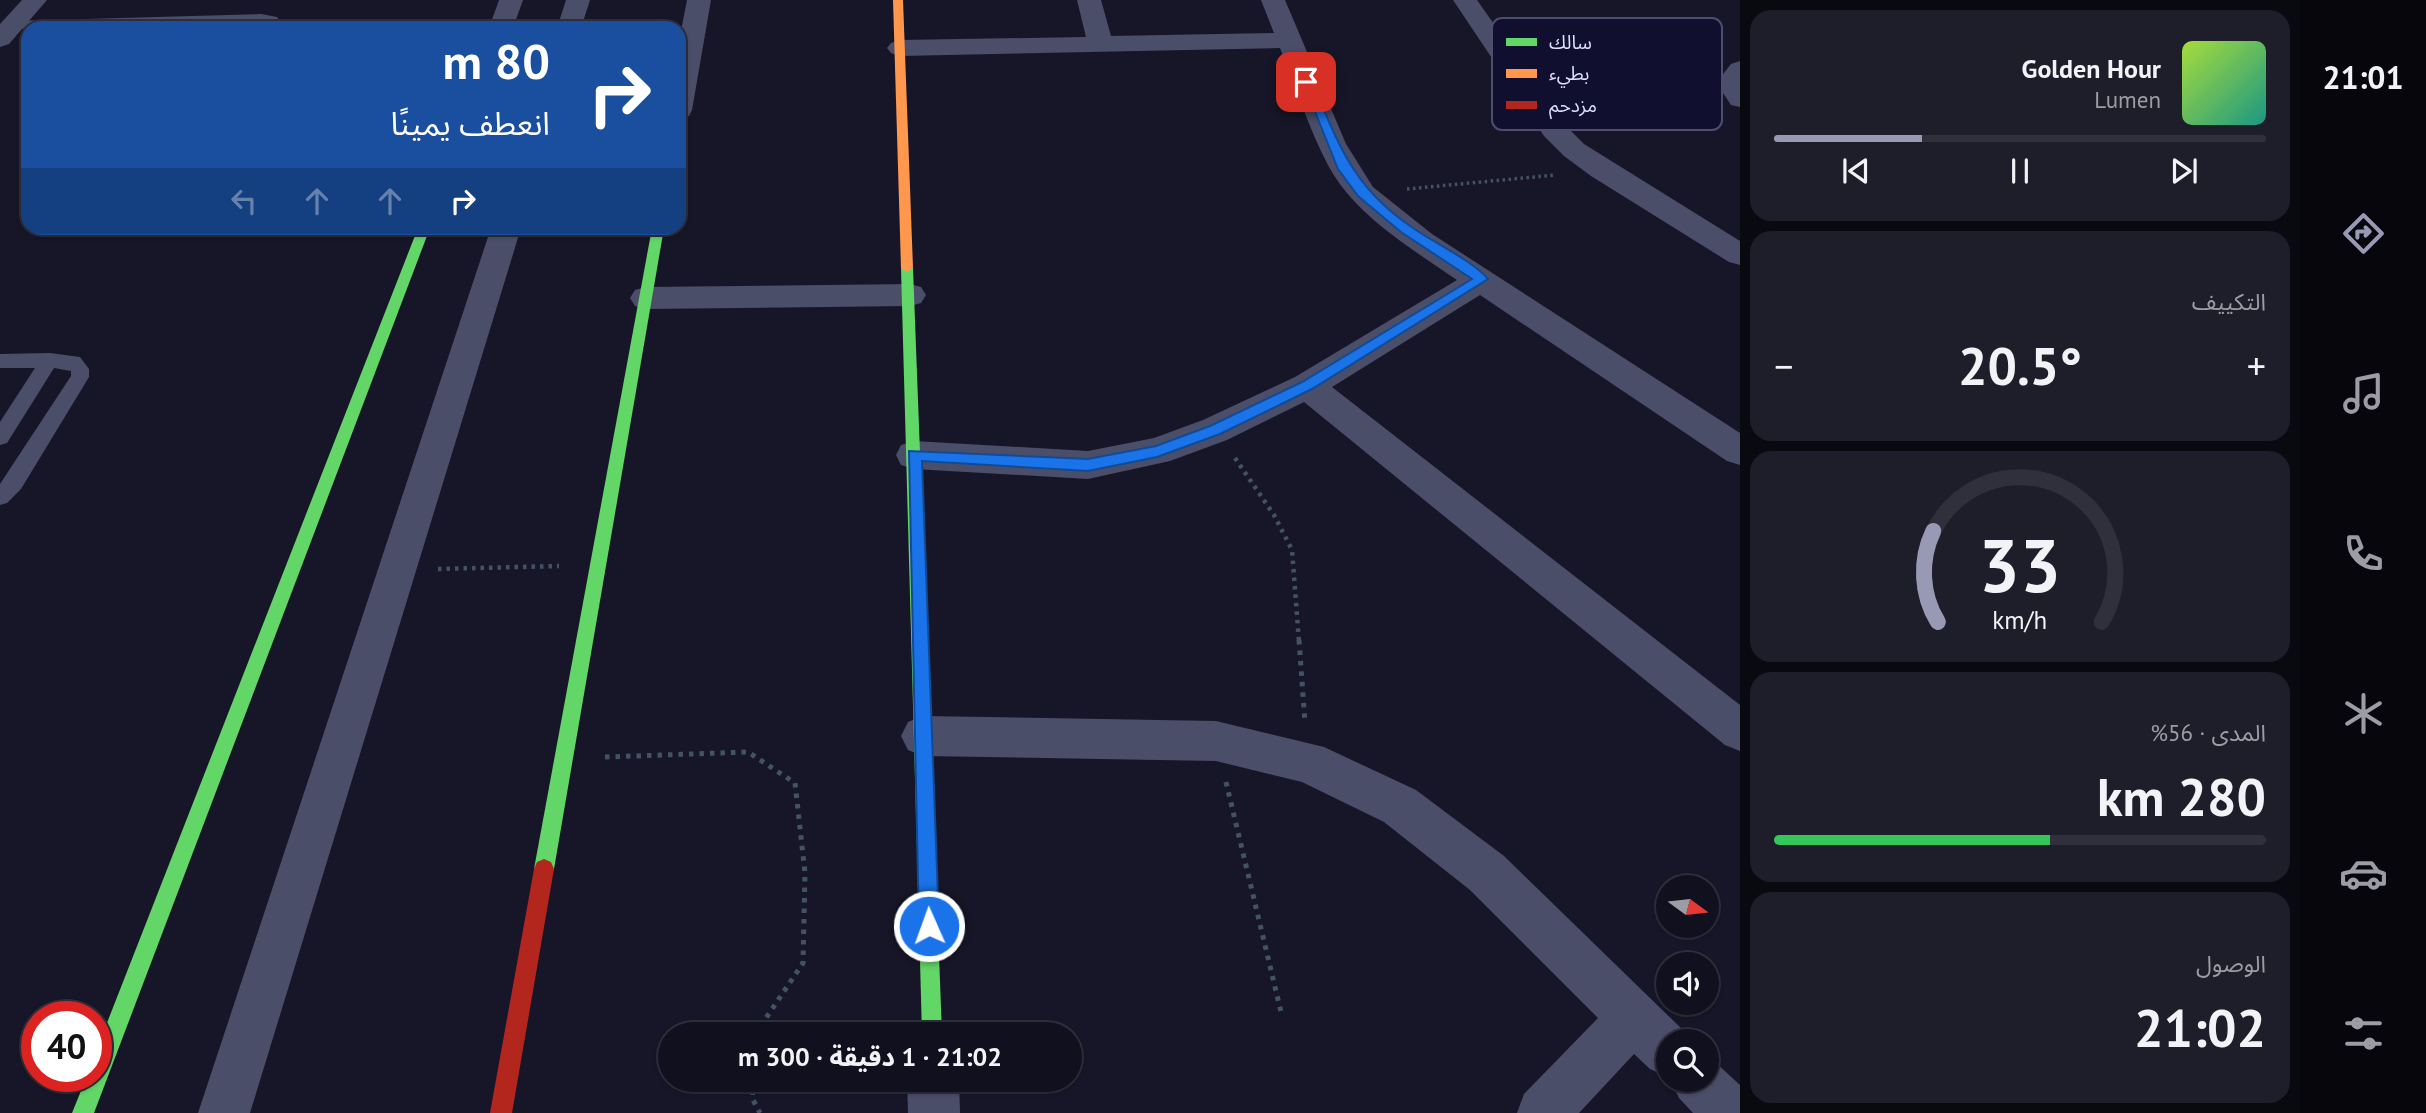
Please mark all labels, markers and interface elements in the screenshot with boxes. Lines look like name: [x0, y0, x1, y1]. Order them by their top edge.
legend: [1492, 18, 1722, 130]
text: 80 m: [443, 29, 550, 93]
text: سالك: [1549, 30, 1592, 54]
icon: right: [574, 49, 665, 140]
pin: [1276, 52, 1336, 112]
text: Golden Hour: [2022, 52, 2161, 85]
text: 21:01: [2322, 56, 2404, 98]
text: بطيء: [1549, 61, 1589, 88]
icon: arrive: [1287, 63, 1325, 101]
text: Lumen: [2094, 85, 2161, 114]
text: مزدحم: [1549, 93, 1597, 120]
text: انعطف يمينًا: [390, 102, 550, 144]
icon: previous: [1837, 152, 1875, 190]
icon: pause: [2001, 152, 2039, 190]
icon: next: [2165, 152, 2203, 190]
icon: left: [225, 182, 263, 220]
icon: ahead: [298, 182, 336, 220]
icon: ahead: [371, 182, 409, 220]
icon: right: [444, 182, 482, 220]
icon: directions: [2339, 209, 2388, 258]
text: التكييف: [2192, 287, 2266, 316]
text: 20.5°: [1958, 332, 2082, 399]
text: −: [1774, 341, 1793, 390]
text: +: [2247, 341, 2266, 390]
icon: music: [2339, 369, 2388, 418]
text: 33: [1979, 519, 2061, 613]
icon: phone: [2339, 529, 2388, 578]
text: km/h: [1993, 604, 2047, 636]
icon: climate: [2339, 689, 2388, 738]
text: المدى · 56%: [2150, 718, 2266, 747]
text: 280 km: [2097, 763, 2266, 830]
icon: car: [2339, 849, 2388, 898]
north arrow: [1656, 875, 1718, 938]
map controls: [1656, 875, 1719, 1092]
position arrow: [892, 889, 966, 963]
text: الوصول: [2196, 949, 2266, 978]
button: sound: [1656, 952, 1719, 1015]
text: 21:02: [2134, 994, 2266, 1061]
speed limit sign: 40: [21, 1001, 112, 1092]
icon: filters: [2339, 1009, 2388, 1058]
button: search: [1656, 1029, 1719, 1092]
text: 21:02 · 1 دقيقة · 300 m: [738, 1040, 1002, 1073]

